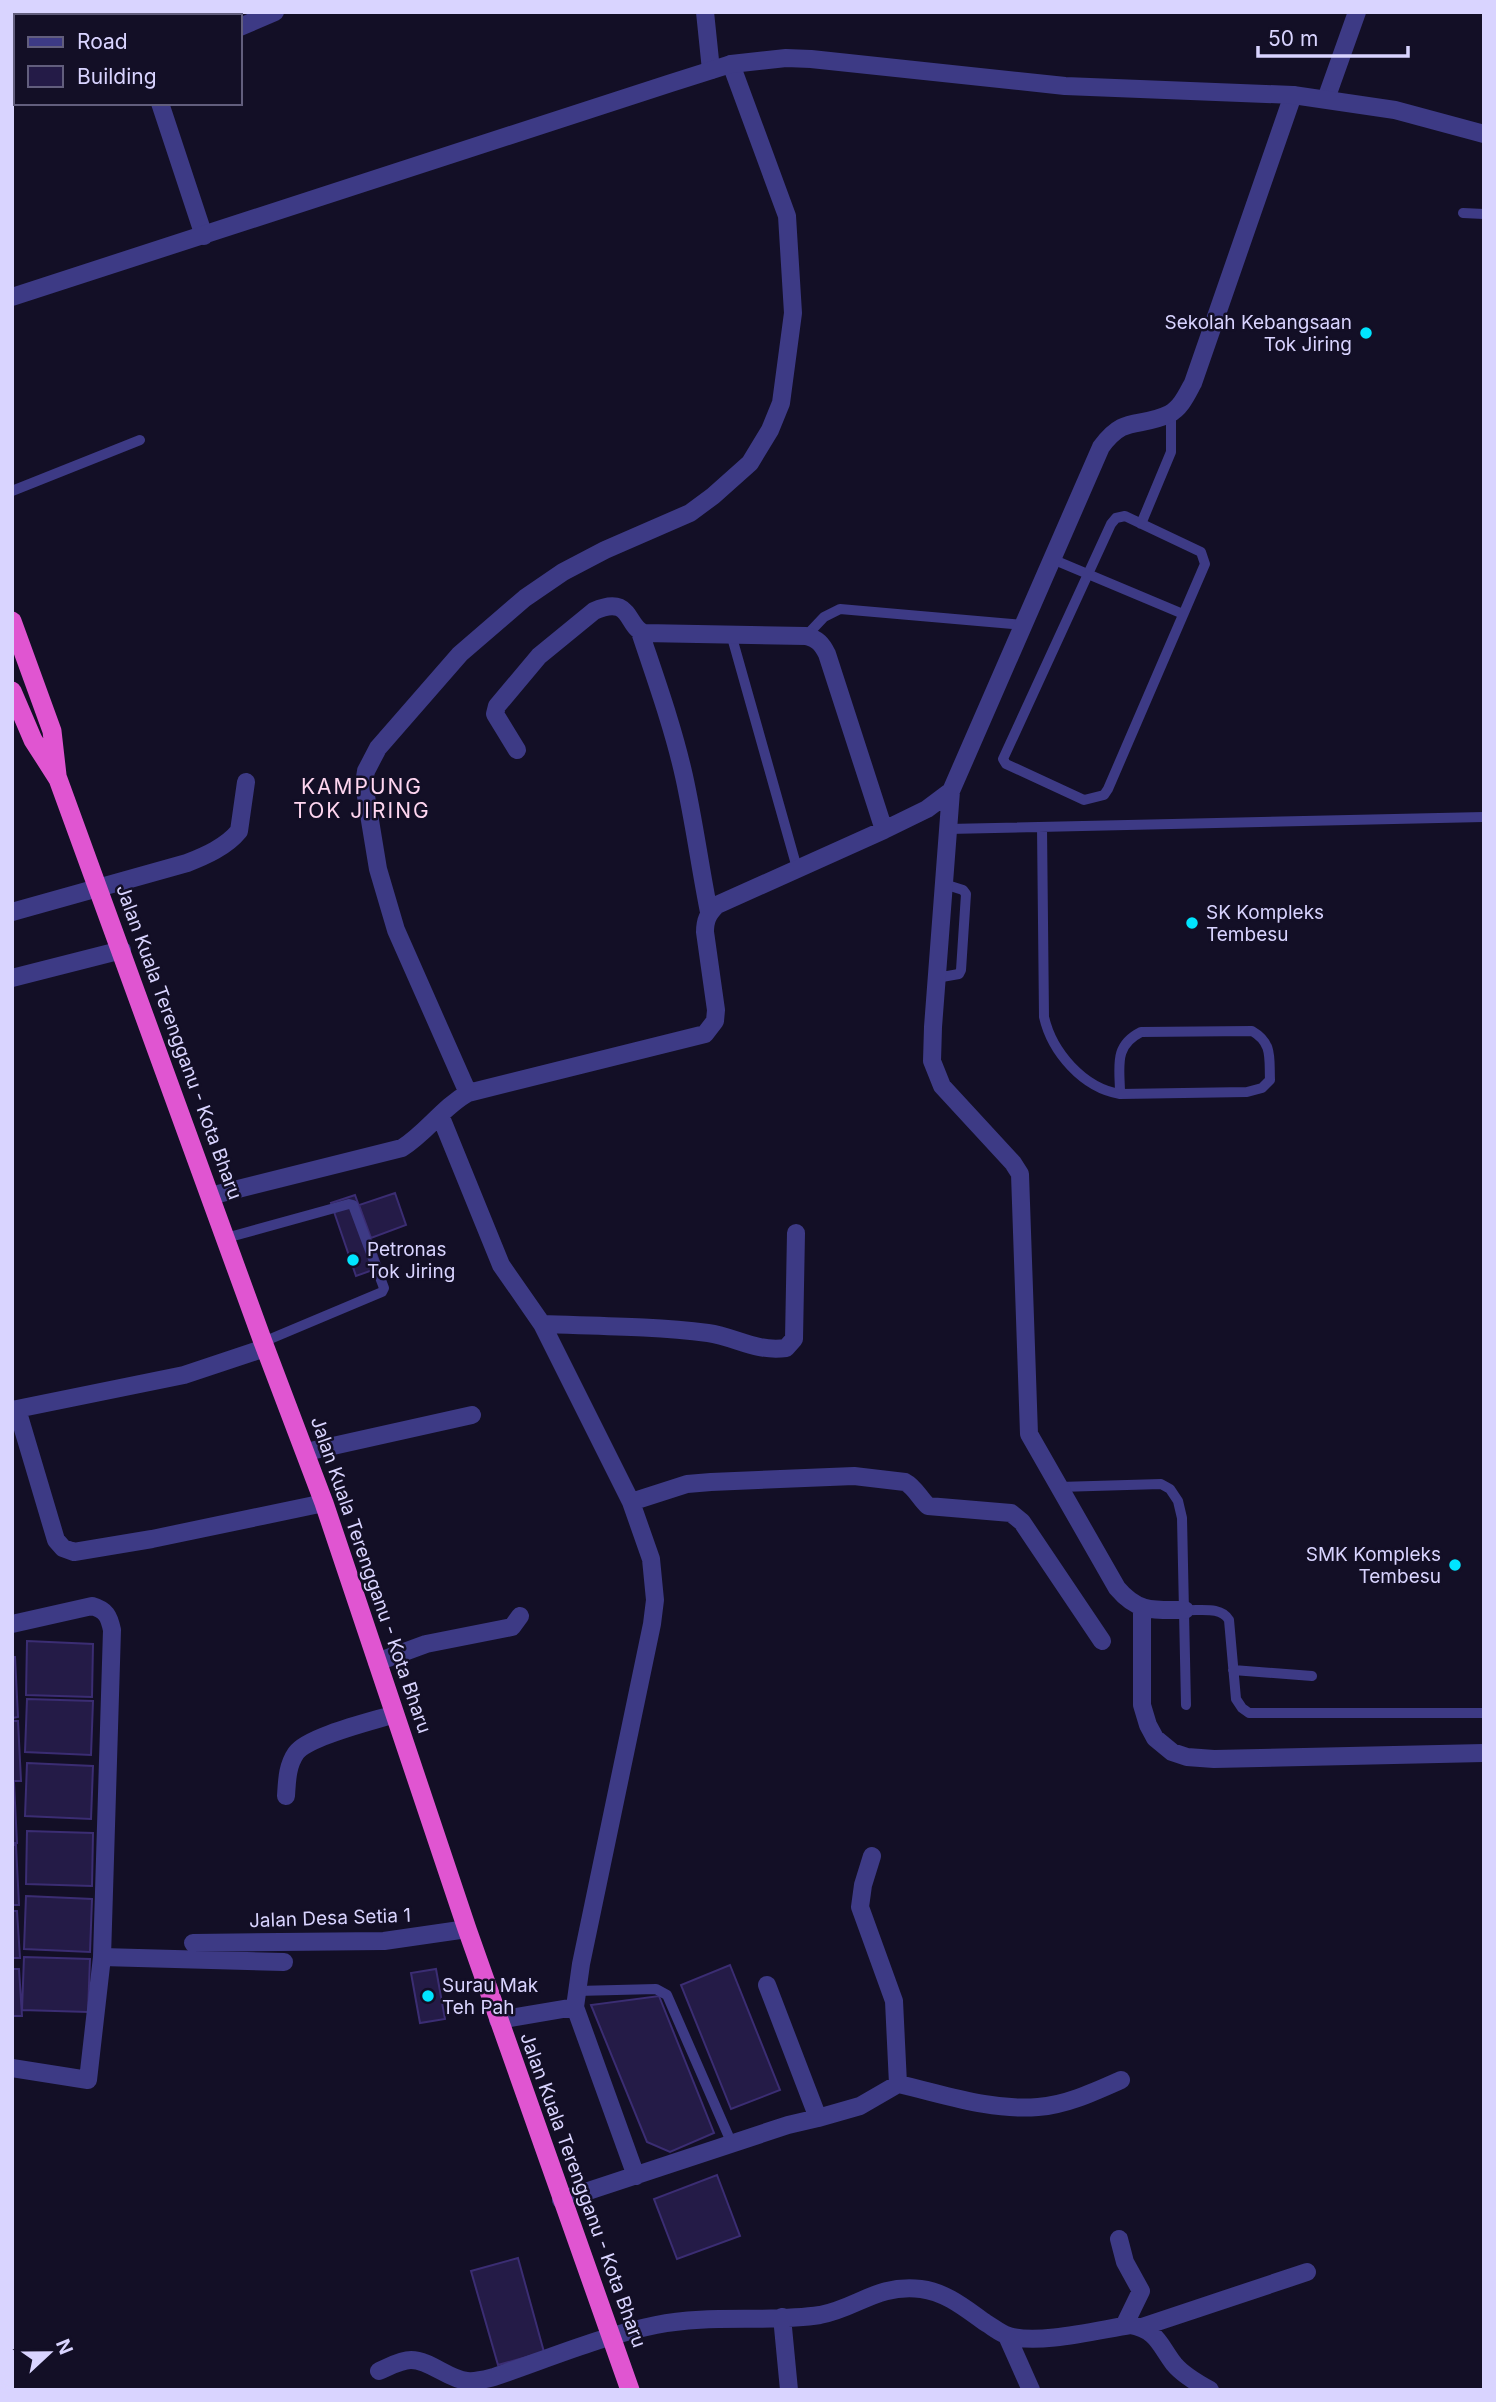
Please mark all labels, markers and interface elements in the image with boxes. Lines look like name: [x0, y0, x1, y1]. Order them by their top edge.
legend: [14, 14, 242, 105]
scale bar: [1258, 14, 1408, 58]
text: 50 m: [1268, 26, 1318, 51]
text: Road: [77, 29, 128, 54]
text: Building: [77, 64, 157, 89]
place label: Sekolah Kebangsaan Tok Jiring: [1164, 311, 1352, 356]
marker: Sekolah Kebangsaan Tok Jiring: [1358, 325, 1374, 341]
district label: KAMPUNG TOK JIRING: [293, 774, 431, 823]
street label: Jalan Kuala Terengganu - Kota Bharu: [111, 881, 247, 1203]
place label: SK Kompleks Tembesu: [1206, 901, 1324, 946]
marker: SK Kompleks Tembesu: [1184, 915, 1200, 931]
place label: Petronas Tok Jiring: [367, 1238, 455, 1283]
marker: Petronas Tok Jiring: [345, 1252, 361, 1268]
street label: Jalan Kuala Terengganu - Kota Bharu: [306, 1414, 436, 1736]
place label: SMK Kompleks Tembesu: [1306, 1543, 1441, 1588]
marker: SMK Kompleks Tembesu: [1447, 1557, 1463, 1573]
street label: Jalan Desa Setia 1: [249, 1904, 411, 1932]
place label: Surau Mak Teh Pah: [442, 1974, 539, 2019]
marker: Surau Mak Teh Pah: [420, 1988, 436, 2004]
street label: Jalan Kuala Terengganu - Kota Bharu: [515, 2029, 651, 2351]
north arrow: [14, 2318, 84, 2388]
text: N: [51, 2336, 78, 2358]

